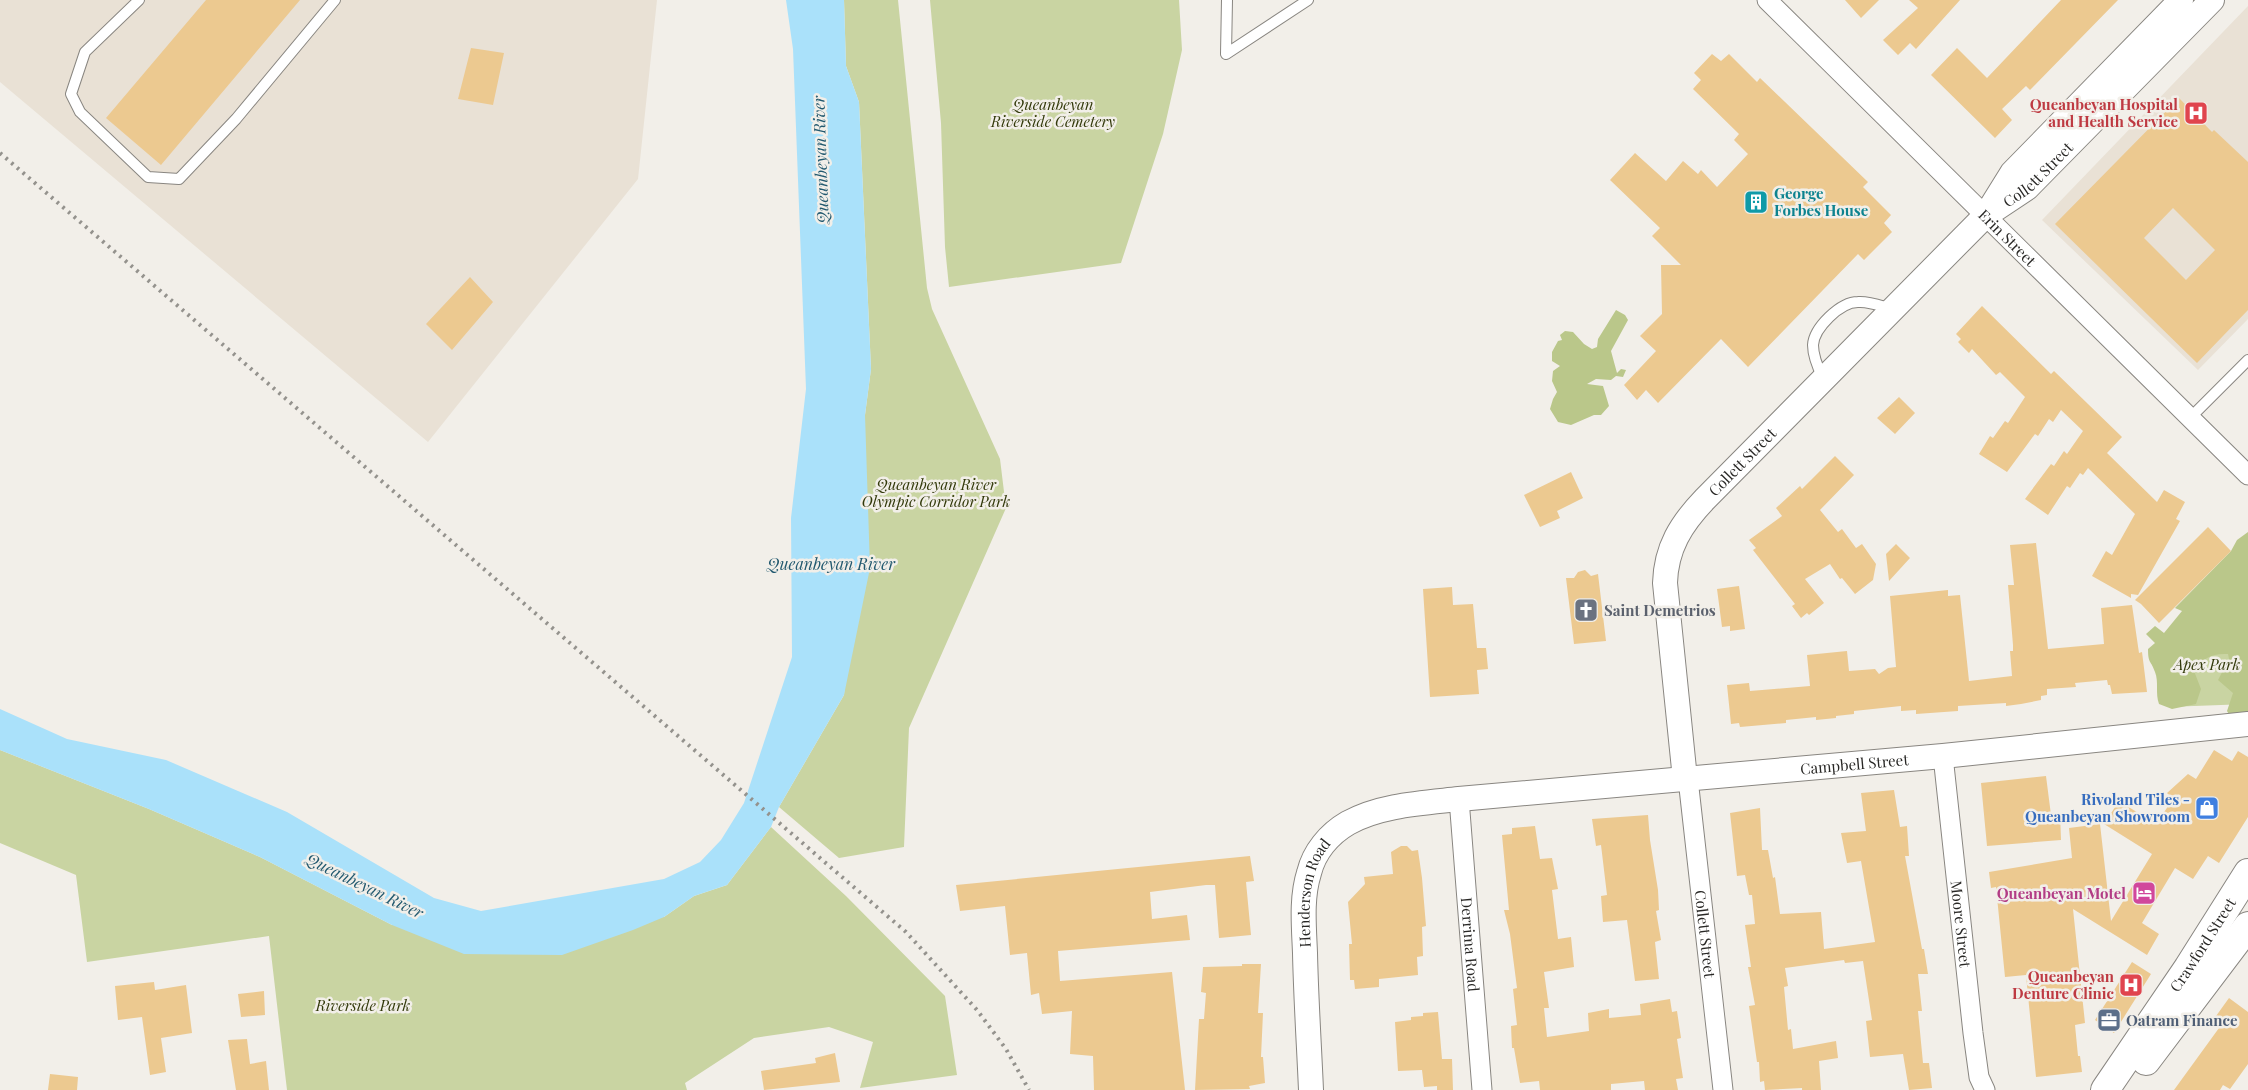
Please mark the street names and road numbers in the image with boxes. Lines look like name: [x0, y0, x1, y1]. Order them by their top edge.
street label: Collett Street: [1999, 137, 2077, 211]
street label: Erin Street: [1974, 205, 2041, 271]
street label: Collett Street: [1704, 423, 1781, 500]
street label: Campbell Street: [1799, 749, 1910, 779]
street label: Henderson Road: [1294, 834, 1335, 948]
street label: Moore Street: [1947, 880, 1976, 969]
street label: Collett Street: [1691, 889, 1720, 980]
street label: Crawford Street: [2165, 893, 2240, 996]
street label: Derrima Road: [1457, 897, 1484, 993]

